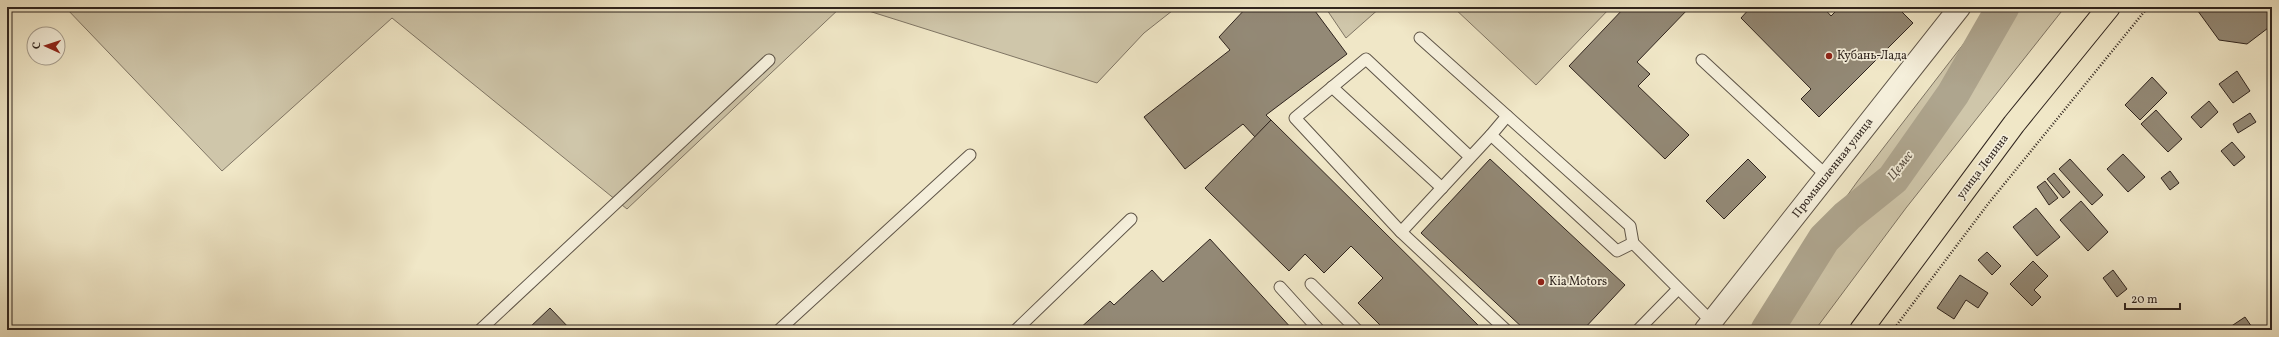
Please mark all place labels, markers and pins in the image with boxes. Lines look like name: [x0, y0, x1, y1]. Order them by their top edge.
place label: Кубань-Лада: [1837, 48, 1907, 64]
marker: Кубань-Лада: [1824, 51, 1834, 61]
place label: Kia Motors: [1549, 274, 1607, 290]
marker: Kia Motors: [1536, 277, 1546, 287]

